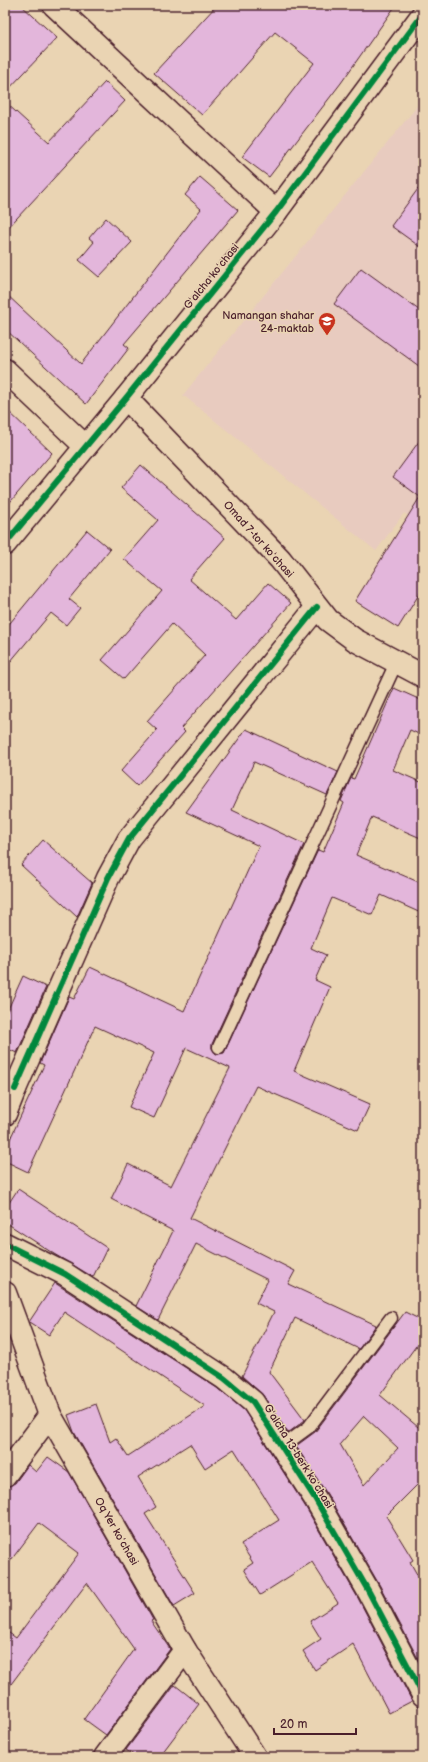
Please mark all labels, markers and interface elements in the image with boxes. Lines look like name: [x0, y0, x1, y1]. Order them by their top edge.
street label: Gʻalcha koʻchasi: [181, 241, 242, 312]
place label: Namangan shahar 24-maktab: [222, 309, 315, 335]
school or university icon: Namangan shahar 24-maktab: [317, 311, 337, 336]
street label: Omad 7-tor koʻchasi: [221, 498, 296, 580]
street label: Gʻalcha 13-berk koʻchasi: [261, 1402, 336, 1511]
street label: Oq Yer koʻchasi: [92, 1495, 141, 1567]
scale bar: [274, 1710, 356, 1736]
text: 20 m: [280, 1717, 307, 1732]

